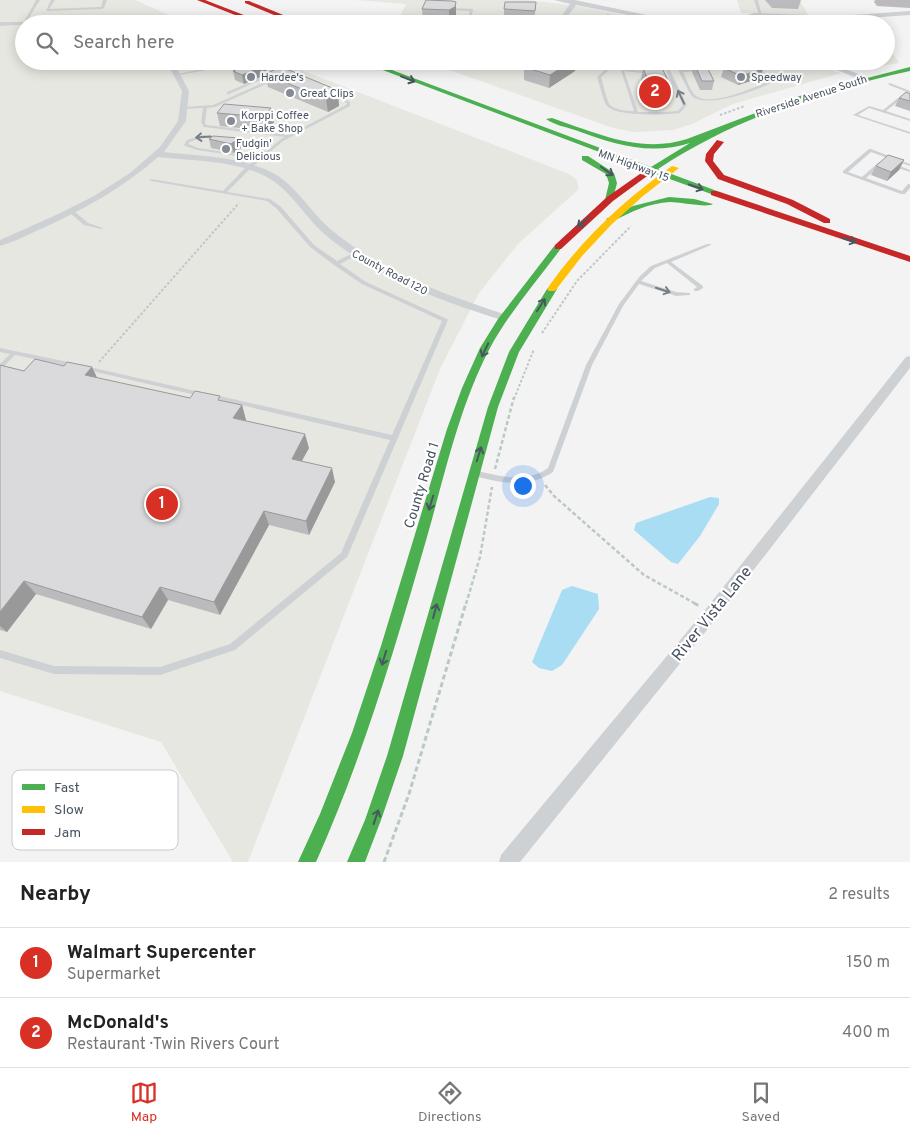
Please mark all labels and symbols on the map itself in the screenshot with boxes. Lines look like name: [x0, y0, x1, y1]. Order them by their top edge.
marker: Hardee's: [245, 71, 257, 83]
place label: Hardee's: [261, 71, 304, 85]
marker: Speedway: [735, 71, 747, 83]
place label: Speedway: [751, 71, 802, 85]
street label: Riverside Avenue South: [754, 72, 869, 122]
pin: 2: [639, 73, 671, 111]
one-way arrow: [399, 75, 415, 84]
marker: Great Clips: [284, 87, 296, 99]
place label: Great Clips: [300, 87, 354, 101]
one-way arrow: [676, 90, 685, 105]
place label: Korppi Coffee + Bake Shop: [241, 109, 309, 136]
marker: Korppi Coffee + Bake Shop: [225, 115, 237, 127]
one-way arrow: [196, 132, 212, 141]
place label: Fudgin' Delicious: [236, 137, 281, 164]
marker: Fudgin' Delicious: [220, 143, 232, 155]
street label: MN Highway 15: [596, 147, 671, 185]
one-way arrow: [600, 166, 614, 176]
one-way arrow: [687, 183, 703, 192]
one-way arrow: [577, 216, 590, 227]
one-way arrow: [841, 235, 857, 245]
street label: County Road 120: [349, 247, 430, 299]
one-way arrow: [655, 286, 670, 295]
one-way arrow: [536, 298, 546, 312]
one-way arrow: [480, 342, 489, 357]
street label: County Road 1: [401, 440, 444, 531]
one-way arrow: [474, 447, 484, 463]
your location: [510, 473, 536, 499]
pin: 1: [146, 485, 178, 523]
one-way arrow: [425, 494, 435, 510]
street label: River Vista Lane: [668, 563, 757, 666]
one-way arrow: [430, 603, 440, 619]
one-way arrow: [378, 650, 388, 666]
legend: [12, 770, 178, 850]
text: Fast: [54, 780, 80, 797]
text: Slow: [54, 802, 84, 819]
one-way arrow: [372, 810, 381, 826]
text: Jam: [54, 825, 81, 842]

